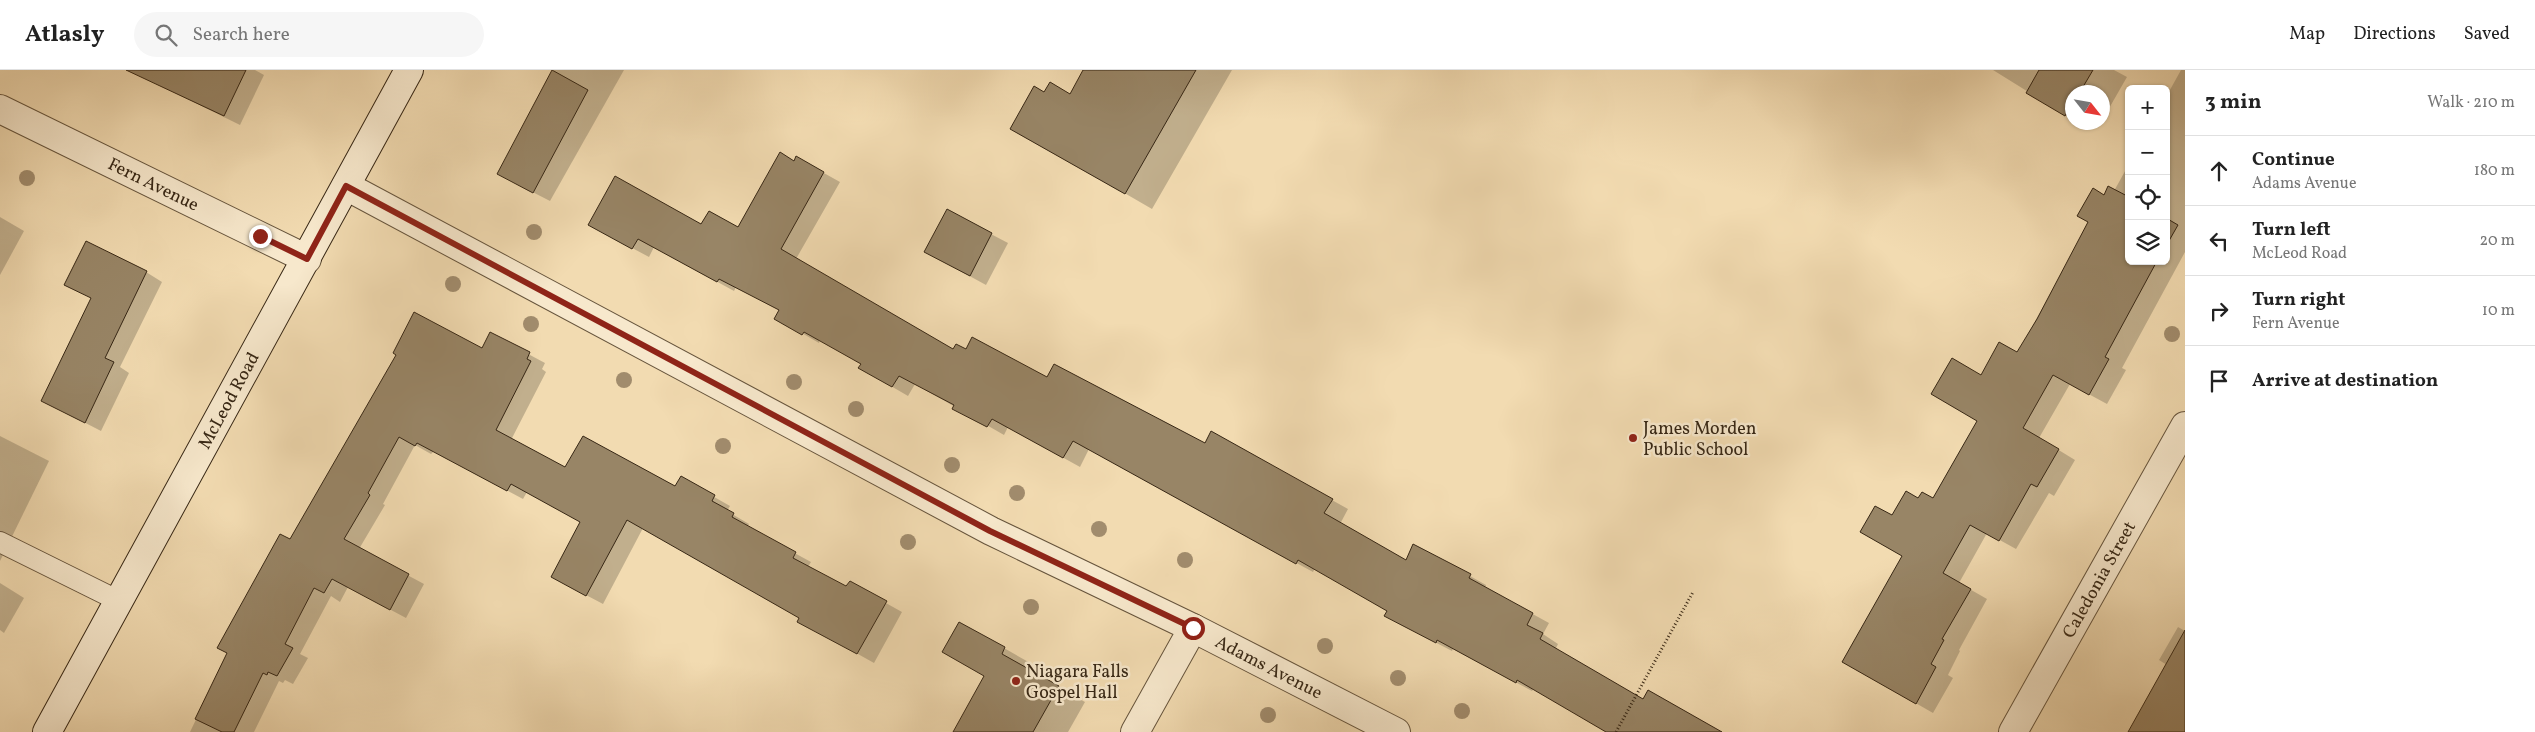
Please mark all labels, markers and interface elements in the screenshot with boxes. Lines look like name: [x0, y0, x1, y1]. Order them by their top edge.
search box: [134, 12, 484, 57]
text: Atlasly: [25, 18, 104, 52]
icon: search: [152, 21, 180, 49]
text: Search here: [192, 22, 290, 48]
text: Map: [2289, 22, 2325, 47]
text: Directions: [2353, 22, 2436, 47]
text: Saved: [2464, 22, 2510, 47]
north arrow: [2065, 85, 2110, 130]
map controls: [2125, 85, 2170, 265]
button: +: [2125, 85, 2170, 130]
text: 3 min: [2205, 88, 2261, 117]
text: Walk · 210 m: [2427, 92, 2515, 114]
button: −: [2125, 130, 2170, 175]
text: Continue: [2252, 147, 2335, 173]
street label: Fern Avenue: [103, 153, 203, 218]
icon: ahead: [2205, 157, 2233, 185]
text: 180 m: [2474, 160, 2515, 182]
text: Adams Avenue: [2252, 173, 2356, 195]
button: locate: [2125, 175, 2170, 220]
text: Turn left: [2252, 217, 2331, 243]
button: layers: [2125, 220, 2170, 265]
route end: [249, 225, 272, 248]
icon: left: [2205, 227, 2233, 255]
text: 20 m: [2480, 230, 2515, 252]
text: McLeod Road: [2252, 243, 2347, 265]
text: Turn right: [2252, 287, 2345, 313]
icon: right: [2205, 297, 2233, 325]
text: 10 m: [2482, 300, 2515, 322]
text: Fern Avenue: [2252, 313, 2340, 335]
street label: McLeod Road: [193, 348, 266, 454]
icon: arrive: [2205, 367, 2233, 395]
text: Arrive at destination: [2252, 368, 2438, 394]
place label: James Morden Public School: [1643, 417, 1757, 463]
marker: James Morden Public School: [1627, 432, 1639, 444]
street label: Caledonia Street: [2057, 517, 2143, 643]
route start: [1182, 617, 1205, 640]
street label: Adams Avenue: [1210, 630, 1326, 706]
place label: Niagara Falls Gospel Hall: [1026, 660, 1129, 706]
marker: Niagara Falls Gospel Hall: [1010, 675, 1022, 687]

